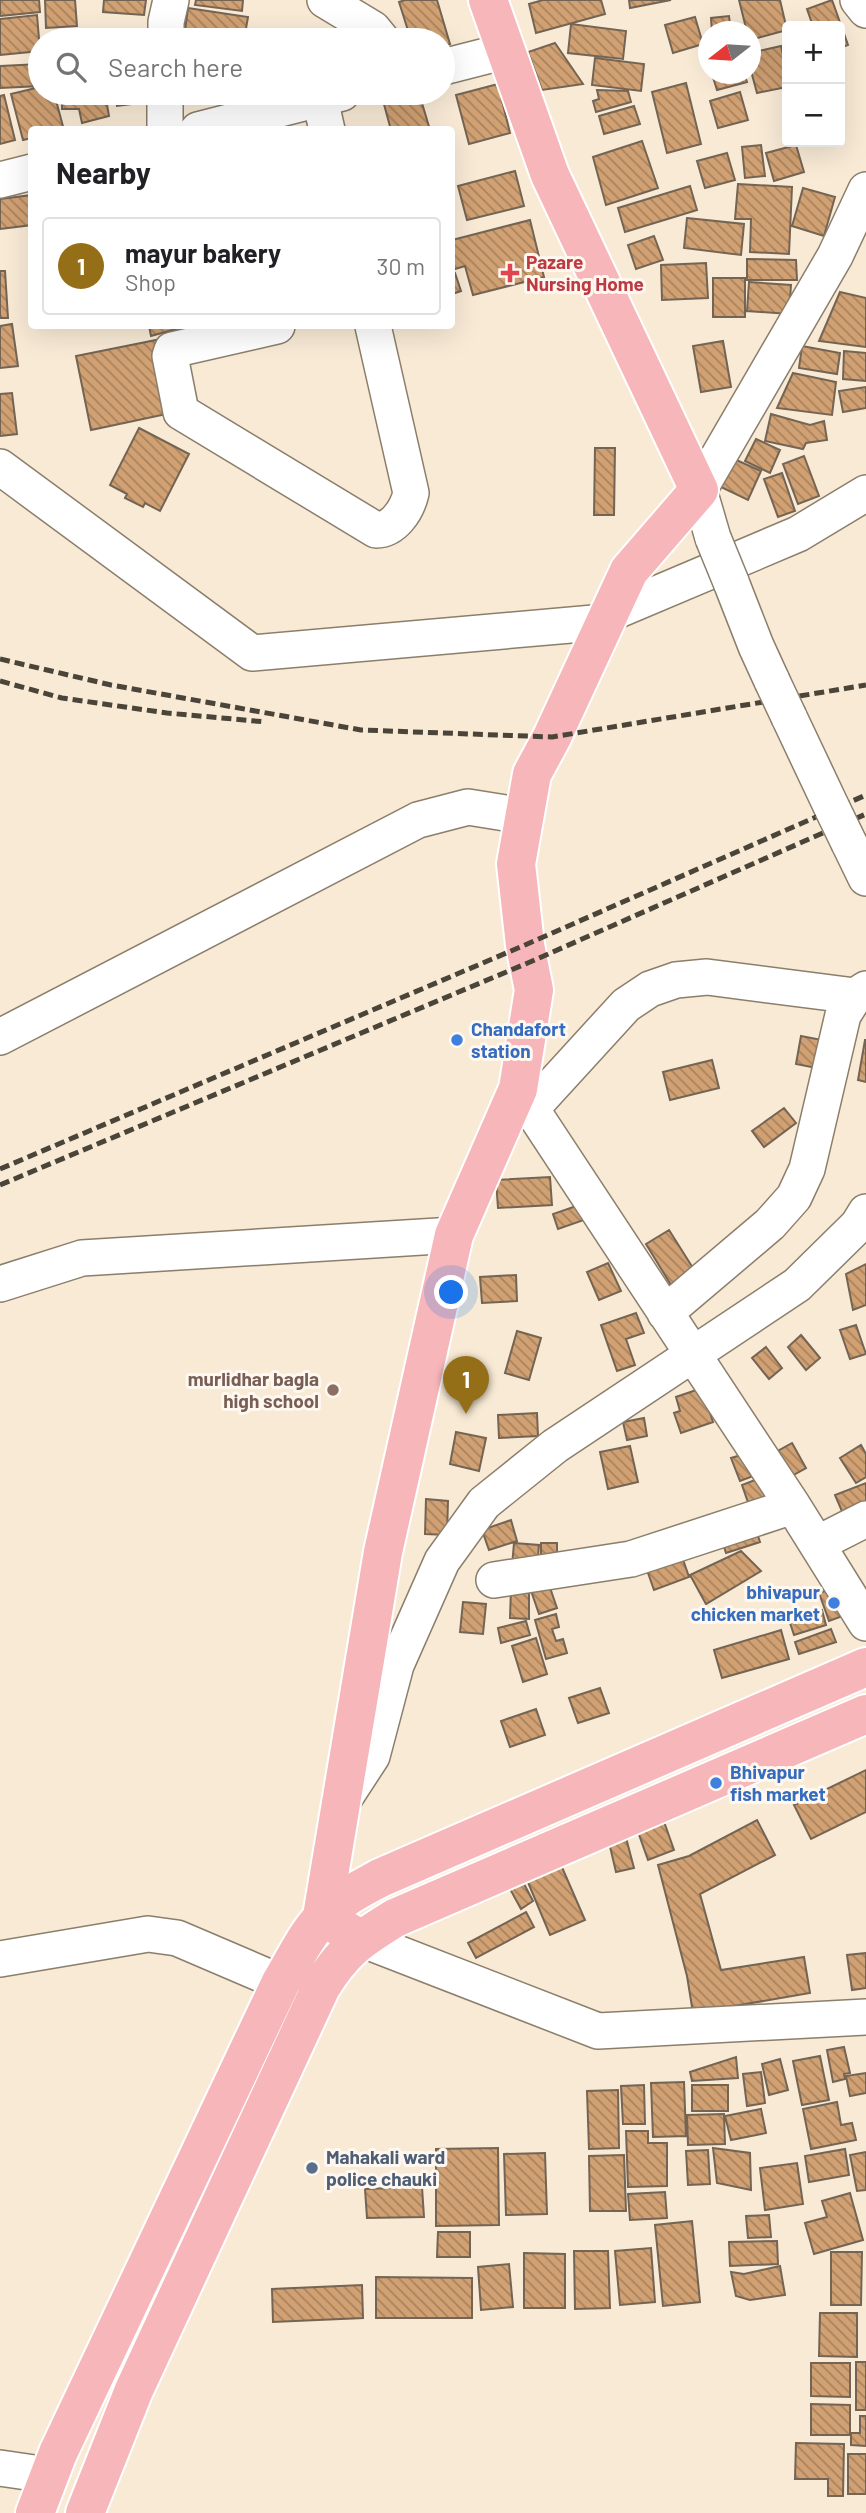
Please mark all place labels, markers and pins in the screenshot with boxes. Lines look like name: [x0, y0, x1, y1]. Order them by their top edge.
place label: Pazare Nursing Home: [526, 250, 644, 295]
marker: Pazare Nursing Home: [500, 263, 520, 283]
place label: Chandafort station: [471, 1017, 566, 1062]
marker: Chandafort station: [449, 1032, 465, 1048]
pin: 1: [443, 1356, 489, 1414]
place label: murlidhar bagla high school: [188, 1367, 319, 1412]
marker: murlidhar bagla high school: [325, 1382, 341, 1398]
place label: bhivapur chicken market: [691, 1580, 821, 1625]
marker: bhivapur chicken market: [826, 1595, 842, 1611]
place label: Bhivapur fish market: [730, 1760, 826, 1805]
marker: Bhivapur fish market: [708, 1775, 724, 1791]
place label: Mahakali ward police chauki: [326, 2145, 445, 2190]
marker: Mahakali ward police chauki: [304, 2160, 320, 2176]

